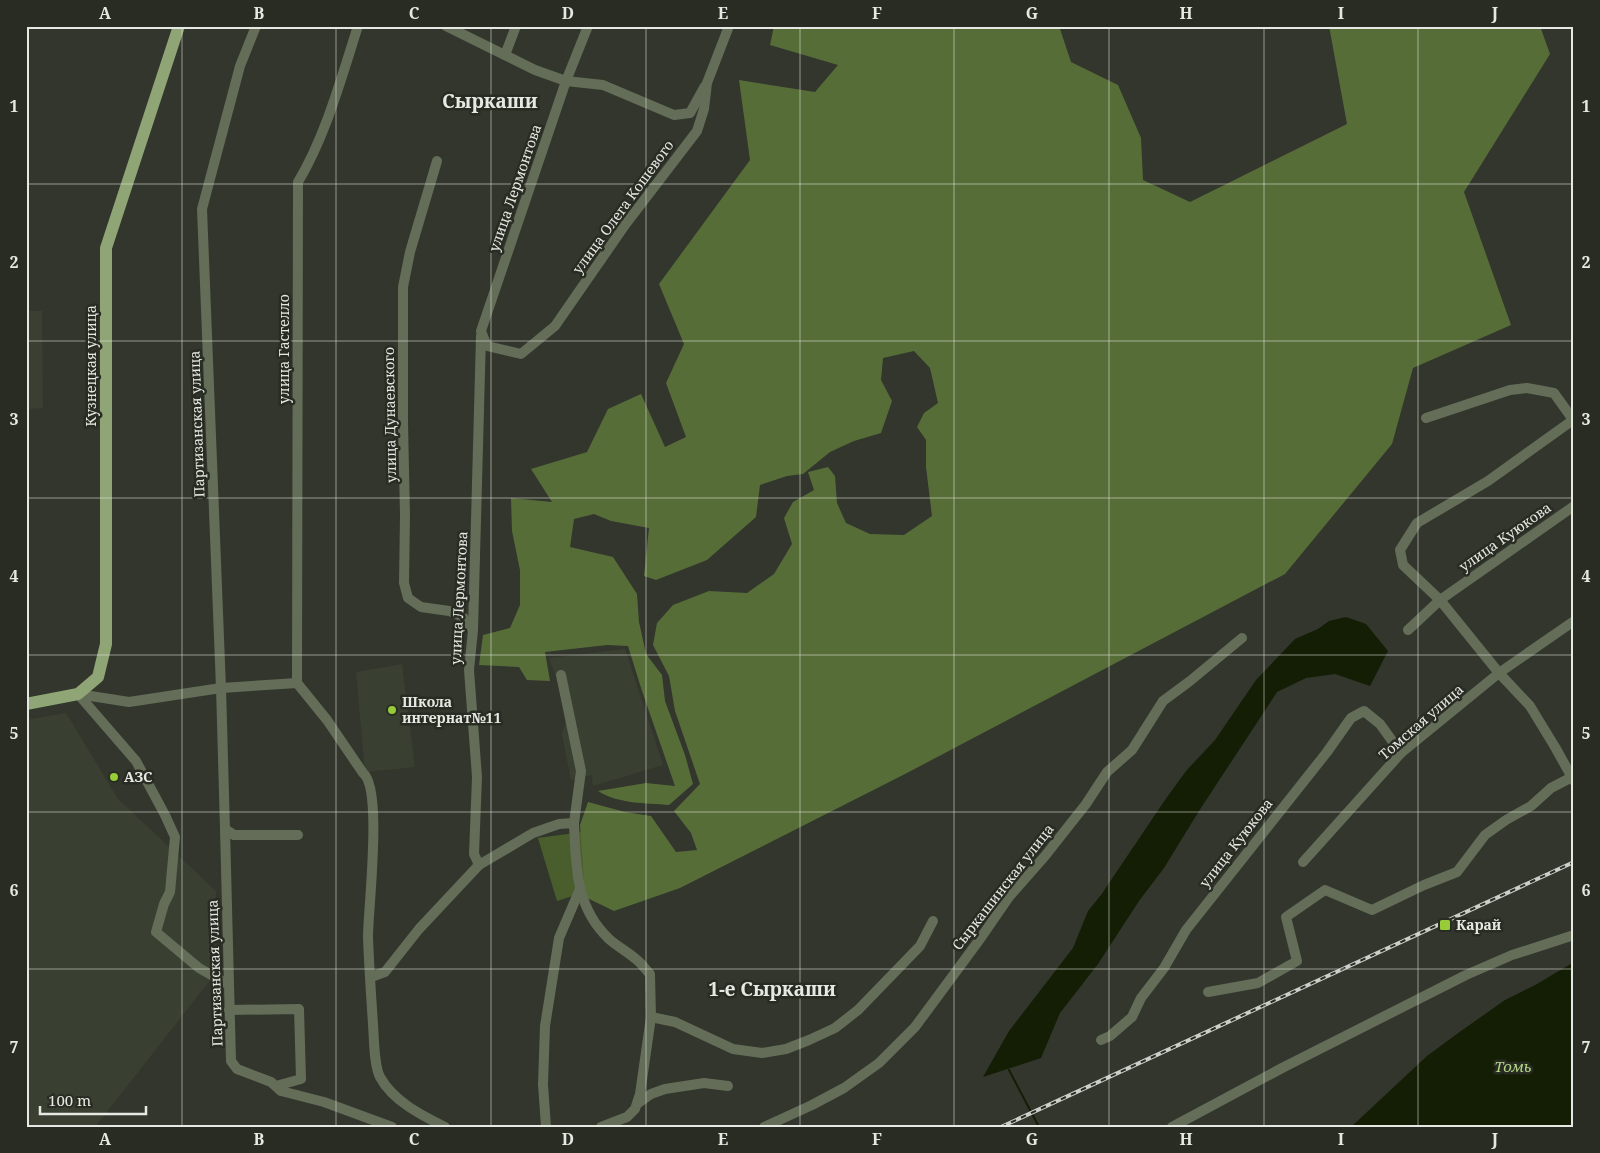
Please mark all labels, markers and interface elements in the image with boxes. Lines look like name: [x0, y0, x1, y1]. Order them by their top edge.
text: A: [99, 2, 112, 24]
text: B: [254, 2, 265, 24]
text: C: [409, 2, 420, 24]
text: D: [562, 2, 574, 24]
text: E: [718, 2, 728, 24]
text: F: [872, 2, 882, 24]
text: G: [1026, 2, 1038, 24]
text: H: [1179, 2, 1193, 24]
text: I: [1338, 2, 1344, 24]
text: J: [1491, 2, 1499, 24]
district label: Сыркаши: [442, 88, 538, 114]
text: 1: [9, 95, 19, 117]
text: 1: [1581, 95, 1591, 117]
street label: улица Лермонтова: [484, 121, 545, 254]
street label: улица Олега Кошевого: [568, 136, 678, 277]
text: 2: [9, 251, 19, 273]
text: 2: [1581, 251, 1591, 273]
street label: улица Гастелло: [274, 294, 293, 404]
street label: Кузнецкая улица: [81, 305, 100, 427]
street label: улица Дунаевского: [379, 347, 400, 483]
street label: Партизанская улица: [184, 350, 209, 498]
text: 3: [9, 408, 19, 430]
text: 3: [1581, 408, 1591, 430]
street label: улица Куюкова: [1455, 498, 1555, 575]
street label: улица Лермонтова: [446, 531, 471, 665]
text: 4: [9, 565, 19, 587]
text: 4: [1581, 565, 1591, 587]
street label: Томская улица: [1374, 680, 1467, 764]
place label: Школа интернат№11: [402, 692, 501, 727]
marker: Школа интернат№11: [386, 704, 398, 716]
text: 5: [9, 722, 19, 744]
text: 5: [1581, 722, 1591, 744]
place label: АЗС: [124, 767, 152, 786]
marker: АЗС: [108, 771, 120, 783]
street label: улица Куюкова: [1195, 794, 1276, 891]
street label: Сыркашинская улица: [947, 820, 1058, 954]
text: 6: [9, 879, 19, 901]
text: 6: [1581, 879, 1591, 901]
street label: Партизанская улица: [202, 899, 227, 1047]
place label: Карай: [1456, 915, 1502, 934]
marker: Карай: [1438, 918, 1452, 932]
district label: 1-е Сыркаши: [708, 976, 836, 1002]
text: 7: [9, 1036, 19, 1058]
text: 7: [1581, 1036, 1591, 1058]
water label: Томь: [1494, 1056, 1532, 1076]
scale bar: [40, 1083, 146, 1115]
text: 100 m: [48, 1090, 91, 1110]
text: A: [99, 1128, 112, 1150]
text: B: [254, 1128, 265, 1150]
text: C: [409, 1128, 420, 1150]
text: D: [562, 1128, 574, 1150]
text: E: [718, 1128, 728, 1150]
text: F: [872, 1128, 882, 1150]
text: G: [1026, 1128, 1038, 1150]
text: H: [1179, 1128, 1193, 1150]
text: I: [1338, 1128, 1344, 1150]
text: J: [1491, 1128, 1499, 1150]

